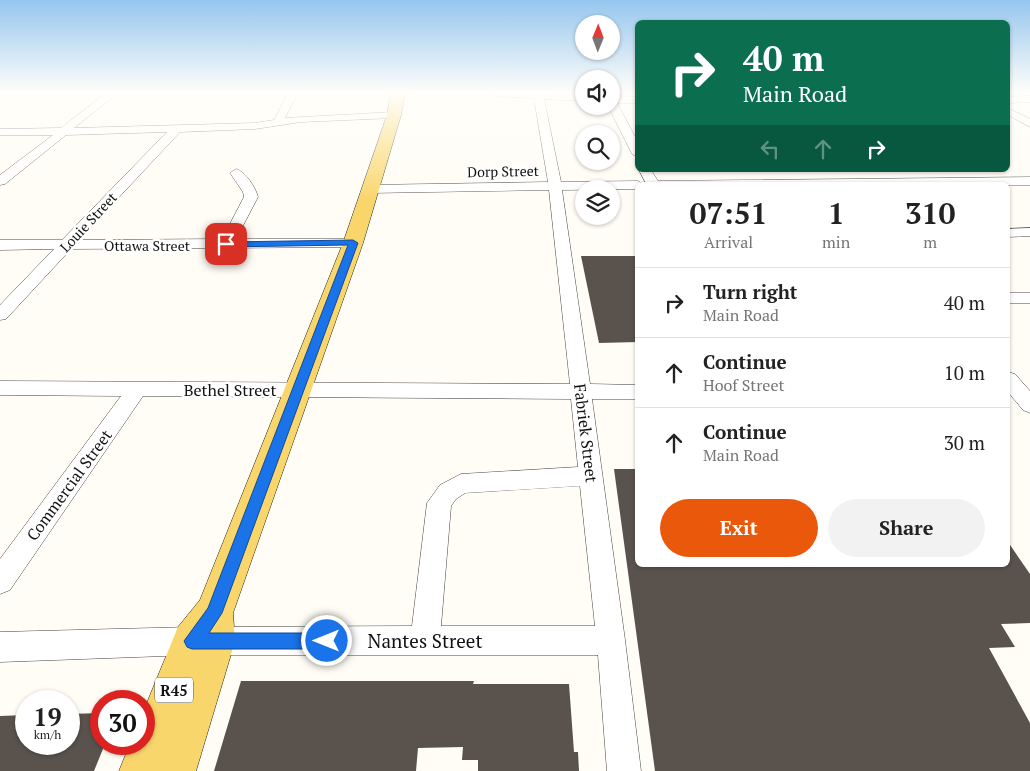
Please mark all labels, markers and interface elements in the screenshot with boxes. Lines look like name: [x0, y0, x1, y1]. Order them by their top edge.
north arrow: [575, 15, 620, 60]
map controls: [575, 15, 620, 225]
text: 40 m: [743, 35, 824, 81]
icon: right: [660, 40, 725, 105]
button: sound: [575, 70, 620, 115]
text: Main Road: [743, 79, 847, 108]
button: search: [575, 125, 620, 170]
icon: left: [756, 135, 784, 163]
icon: ahead: [809, 135, 837, 163]
icon: right: [862, 135, 890, 163]
street label: Dorp Street: [467, 161, 540, 181]
button: layers: [575, 180, 620, 225]
street label: Louie Street: [55, 187, 121, 256]
text: 07:51: [689, 193, 768, 233]
text: 1: [828, 193, 845, 233]
text: 310: [905, 193, 956, 233]
pin: [205, 223, 247, 265]
icon: arrive: [212, 230, 240, 258]
text: Arrival: [704, 231, 753, 253]
text: min: [822, 231, 850, 253]
text: m: [923, 231, 937, 253]
street label: Ottawa Street: [104, 236, 191, 255]
text: Turn right: [703, 279, 797, 304]
icon: right: [660, 289, 688, 317]
text: 40 m: [944, 290, 985, 315]
text: Main Road: [703, 304, 779, 326]
text: Continue: [703, 349, 787, 374]
icon: ahead: [660, 359, 688, 387]
text: 10 m: [944, 360, 985, 385]
text: Hoof Street: [703, 374, 784, 396]
street label: Bethel Street: [184, 379, 276, 401]
street label: Fabriek Street: [569, 382, 603, 484]
text: Continue: [703, 419, 787, 444]
street label: Commercial Street: [21, 425, 117, 545]
icon: ahead: [660, 429, 688, 457]
text: 30 m: [944, 430, 985, 455]
text: Main Road: [703, 444, 779, 466]
button: Exit: [660, 499, 818, 557]
button: Share: [828, 499, 985, 557]
position arrow: [300, 614, 352, 666]
street label: Nantes Street: [368, 628, 482, 653]
road number: R45: [155, 678, 193, 702]
speed limit sign: 30: [90, 690, 155, 755]
text: 19: [33, 700, 62, 733]
text: km/h: [34, 727, 61, 742]

